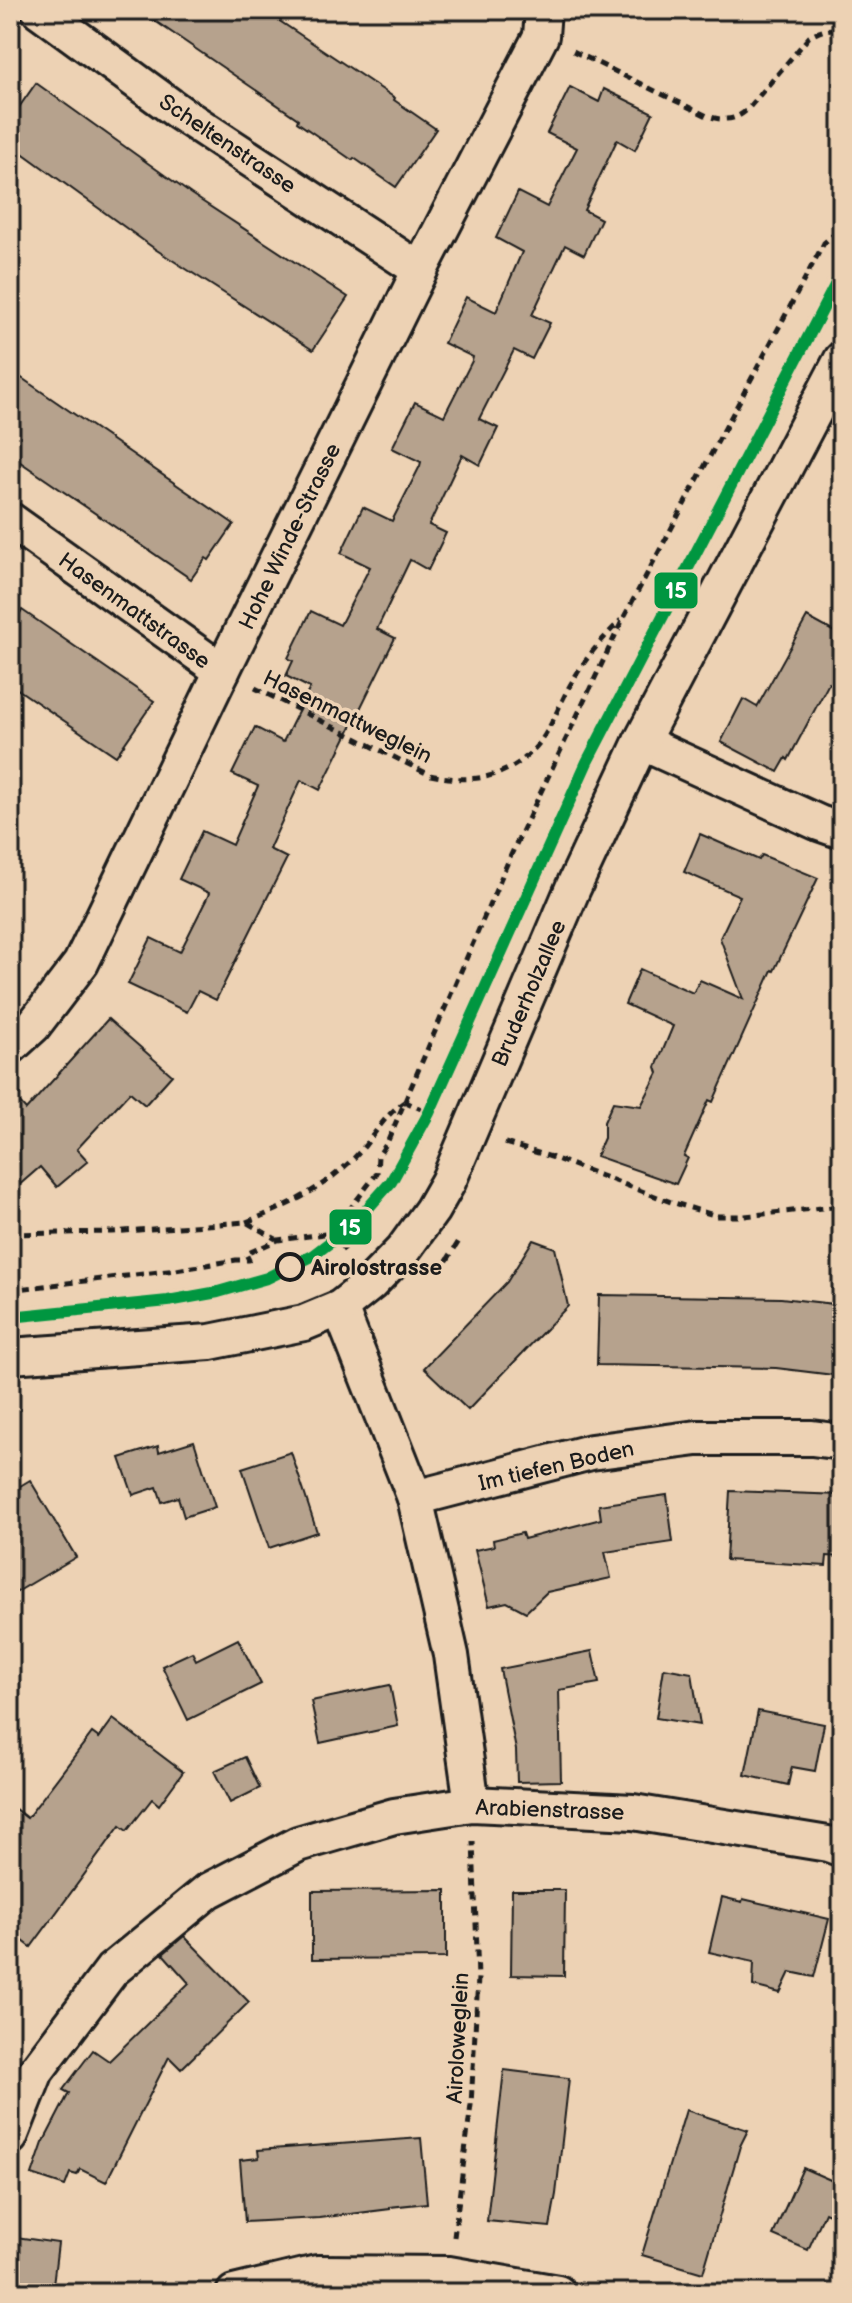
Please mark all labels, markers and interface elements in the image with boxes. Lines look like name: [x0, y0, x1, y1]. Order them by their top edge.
street label: Scheltenstrasse: [154, 89, 301, 200]
street label: Hohe Winde-Strasse: [234, 439, 347, 634]
street label: Hasenmattstrasse: [53, 547, 215, 675]
line badge: 15: [653, 571, 699, 610]
text: 15: [665, 578, 687, 605]
street label: Hasenmattweglein: [258, 665, 436, 770]
street label: Bruderholzallee: [486, 916, 572, 1071]
line badge: 15: [328, 1208, 373, 1246]
text: 15: [339, 1215, 361, 1242]
marker: Airolostrasse: [276, 1253, 304, 1281]
place label: Airolostrasse: [310, 1255, 442, 1282]
street label: Im tiefen Boden: [476, 1435, 637, 1497]
street label: Arabienstrasse: [475, 1794, 625, 1827]
street label: Airoloweglein: [442, 1972, 475, 2104]

